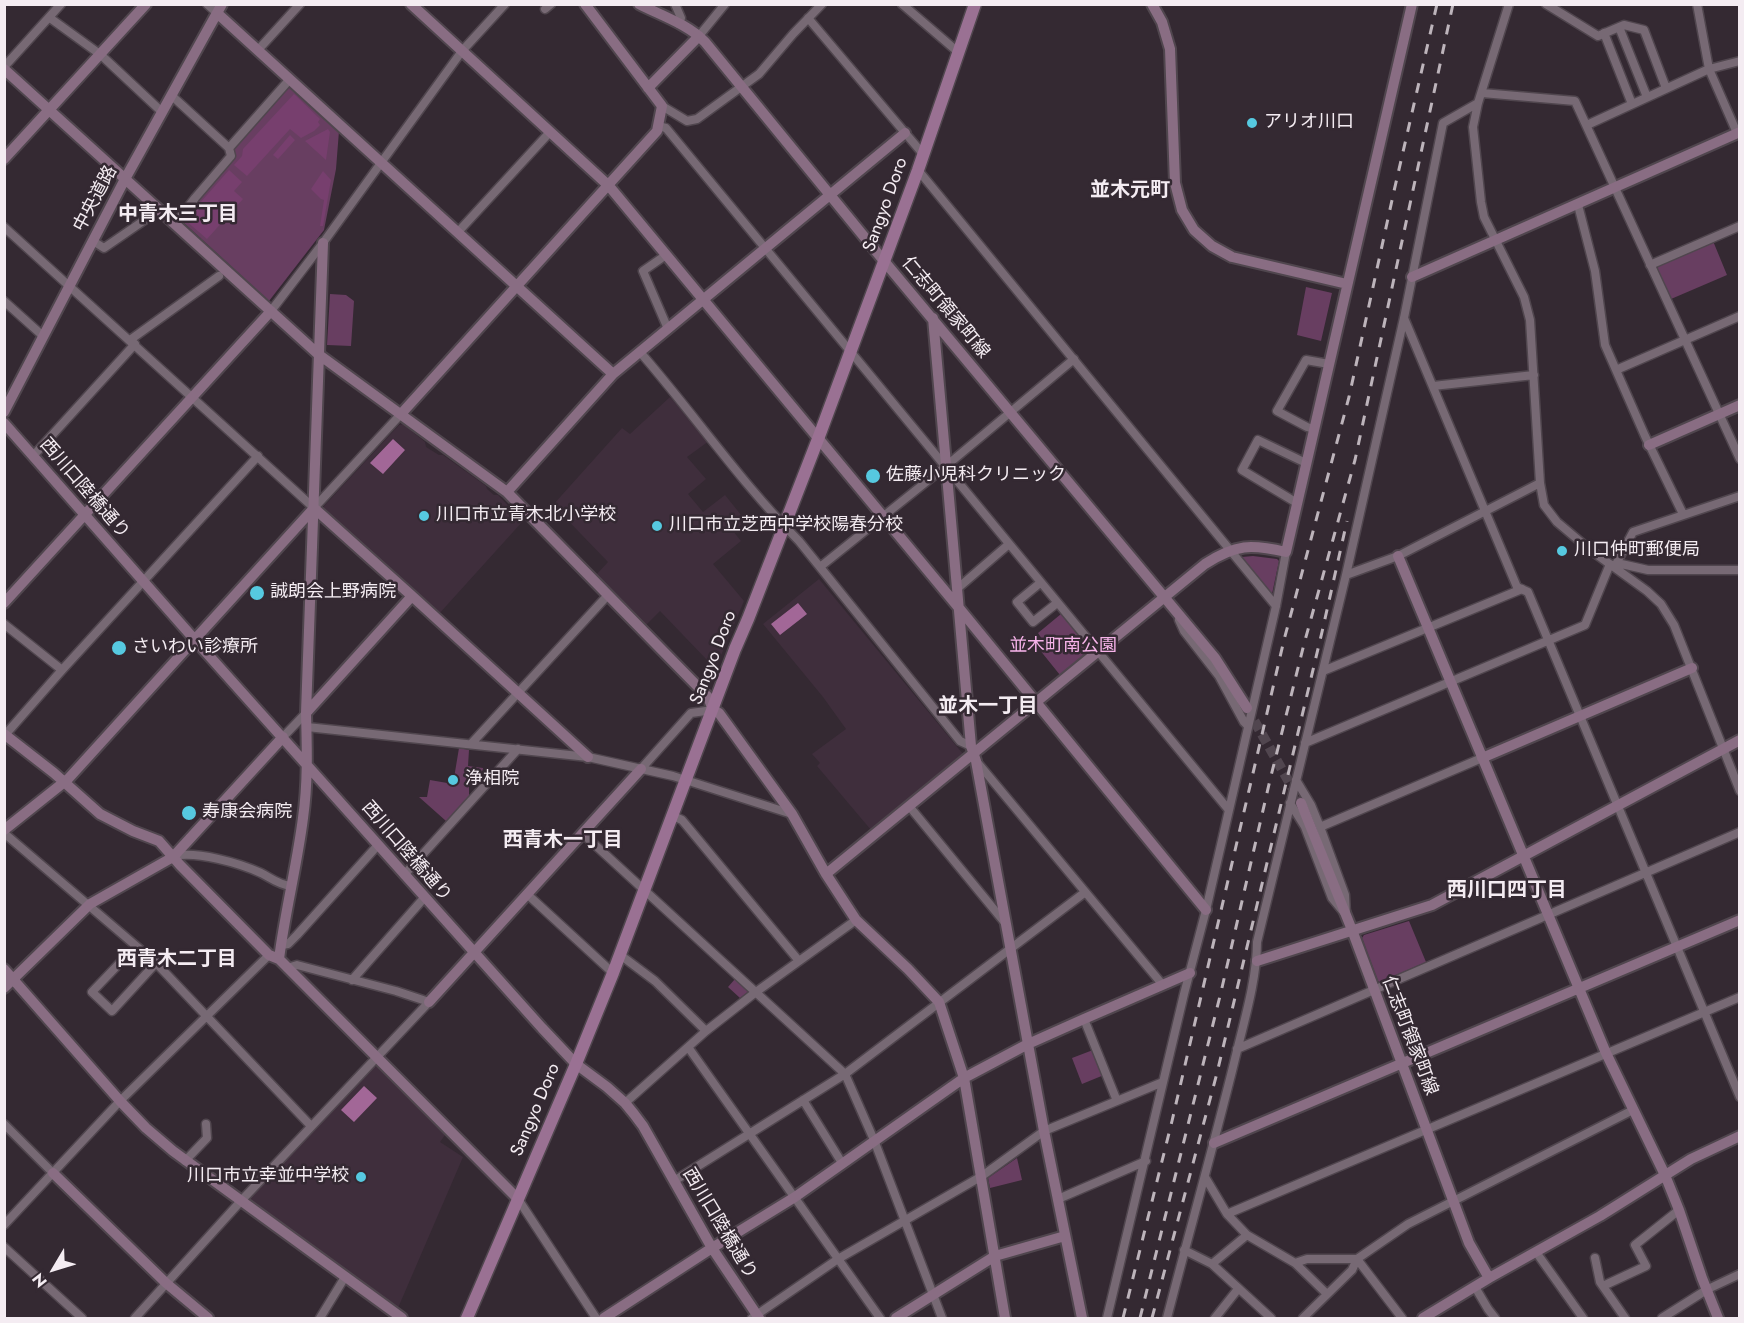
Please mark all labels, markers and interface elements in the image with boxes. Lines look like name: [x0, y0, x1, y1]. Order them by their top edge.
place label: アリオ川口: [1264, 112, 1354, 134]
marker: アリオ川口: [1245, 116, 1259, 130]
street label: Sangyo Doro: [859, 155, 913, 255]
street label: 中央道路: [70, 162, 122, 236]
district label: 並木元町: [1090, 179, 1170, 203]
district label: 中青木三丁目: [118, 203, 238, 227]
street label: 仁志町領家町線: [896, 253, 994, 363]
street label: 西川口陸橋通り: [35, 434, 133, 544]
place label: 佐藤小児科クリニック: [886, 465, 1066, 487]
marker: 佐藤小児科クリニック: [864, 467, 882, 485]
place label: 川口市立青木北小学校: [436, 505, 616, 527]
marker: 川口市立青木北小学校: [417, 509, 431, 523]
place label: 川口市立芝西中学校陽春分校: [669, 515, 903, 537]
marker: 川口市立芝西中学校陽春分校: [650, 519, 664, 533]
place label: 川口仲町郵便局: [1574, 540, 1700, 562]
marker: 川口仲町郵便局: [1555, 544, 1569, 558]
place label: 誠朗会上野病院: [270, 582, 396, 604]
marker: 誠朗会上野病院: [248, 584, 266, 602]
street label: Sangyo Doro: [686, 608, 742, 708]
park label: 並木町南公園: [1009, 636, 1117, 658]
place label: さいわい診療所: [132, 637, 258, 659]
marker: さいわい診療所: [110, 639, 128, 657]
district label: 並木一丁目: [938, 695, 1038, 719]
place label: 浄相院: [465, 769, 519, 791]
marker: 浄相院: [446, 773, 460, 787]
street label: 西川口陸橋通り: [357, 797, 455, 907]
place label: 寿康会病院: [202, 802, 292, 824]
marker: 寿康会病院: [180, 804, 198, 822]
district label: 西青木一丁目: [503, 829, 623, 853]
district label: 西川口四丁目: [1447, 879, 1567, 903]
district label: 西青木二丁目: [117, 948, 237, 972]
street label: 仁志町領家町線: [1376, 973, 1442, 1099]
street label: Sangyo Doro: [507, 1060, 565, 1160]
street label: 西川口陸橋通り: [677, 1164, 761, 1284]
place label: 川口市立幸並中学校: [187, 1166, 349, 1188]
marker: 川口市立幸並中学校: [354, 1170, 368, 1184]
north arrow: [24, 1239, 84, 1299]
text: N: [26, 1268, 52, 1292]

